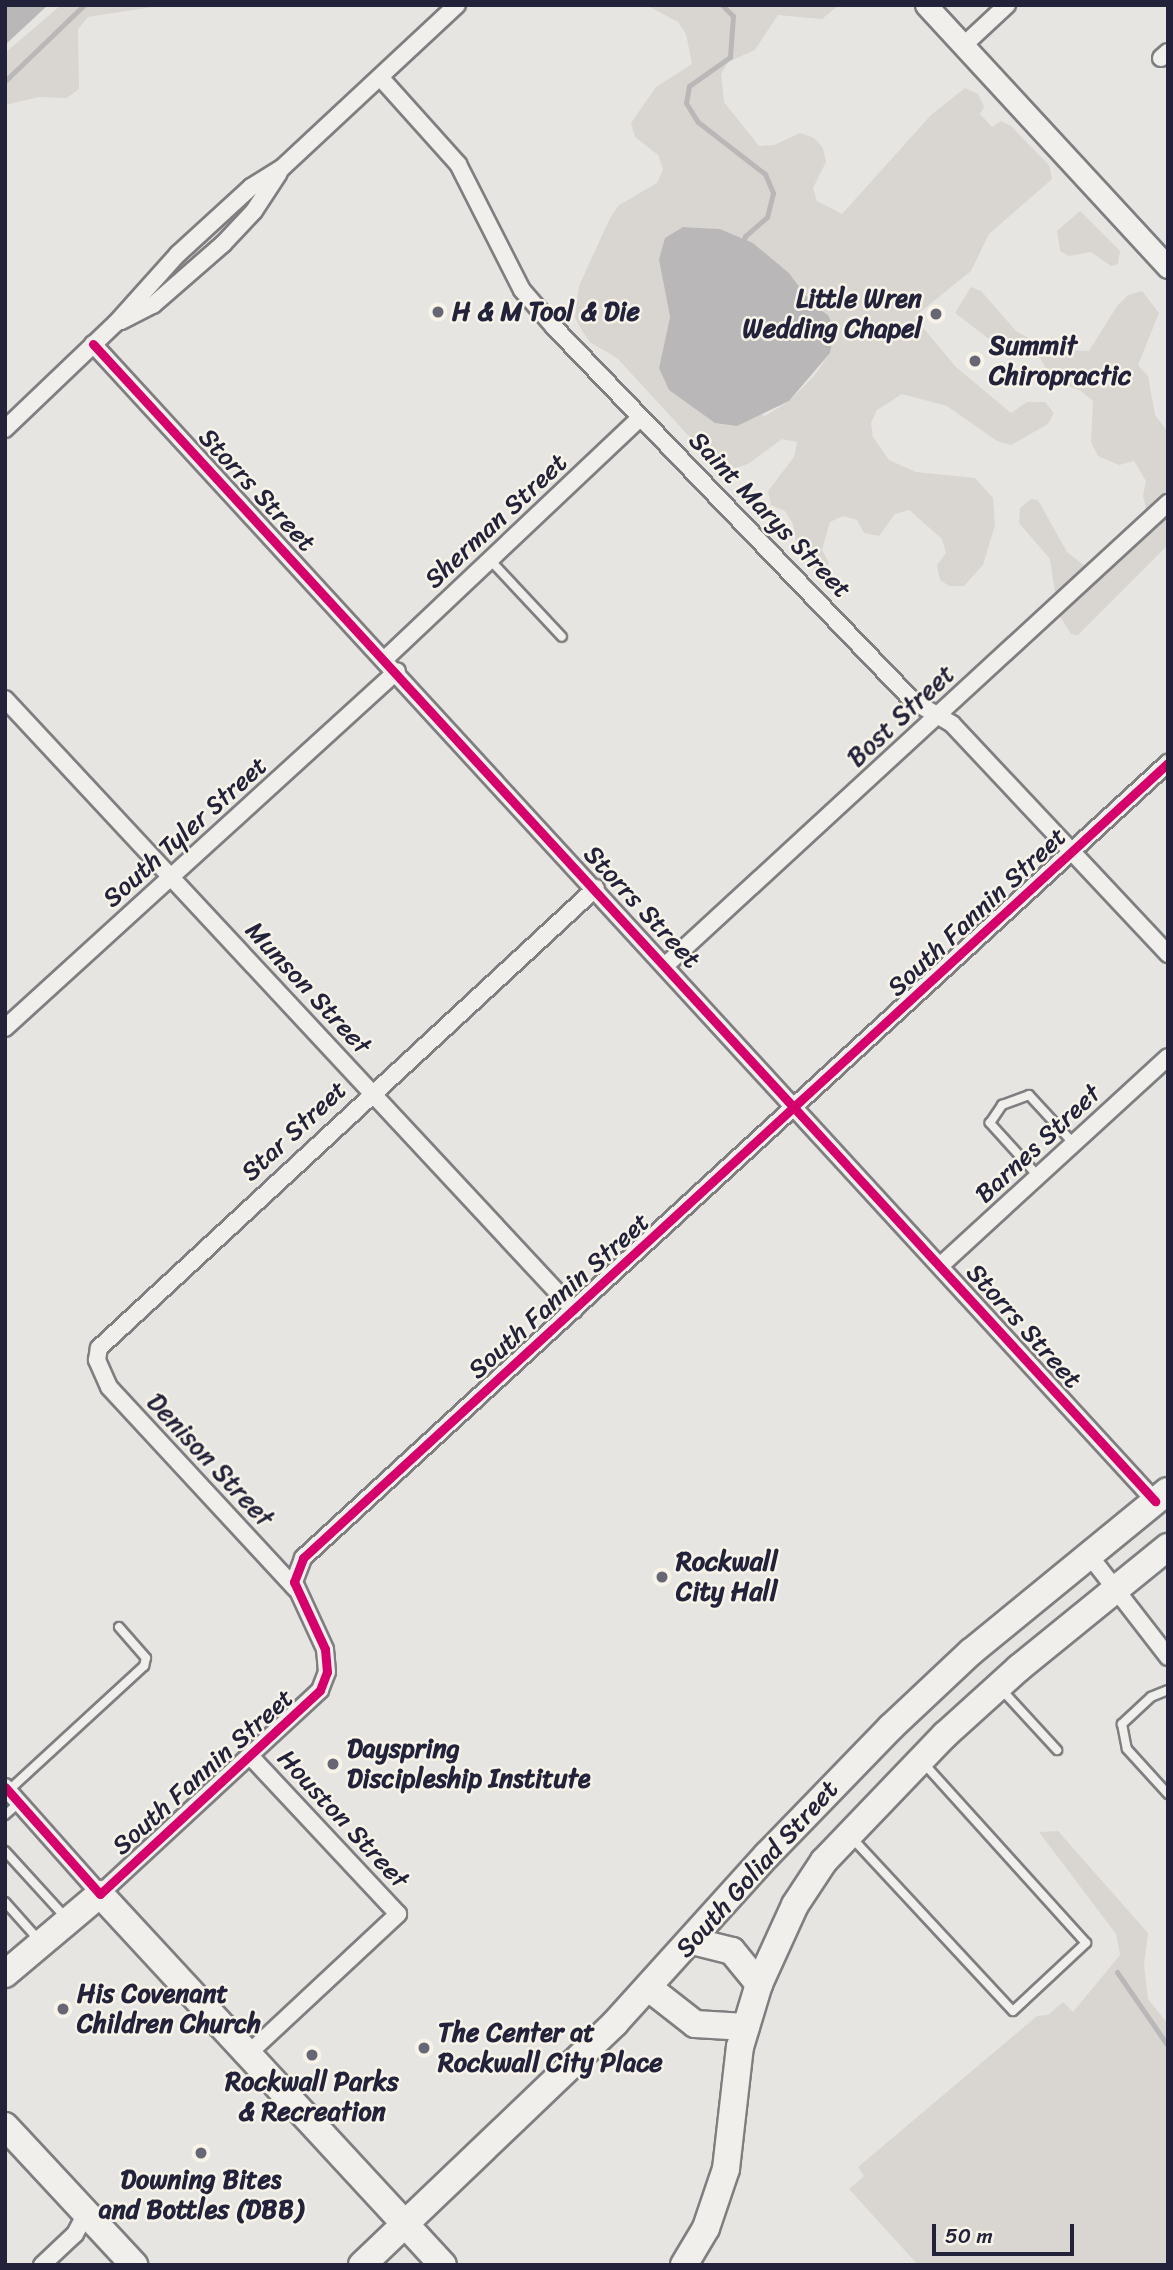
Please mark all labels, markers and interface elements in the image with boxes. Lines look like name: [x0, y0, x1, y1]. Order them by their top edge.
place label: Little Wren Wedding Chapel: [743, 283, 922, 344]
place label: H & M Tool & Die: [452, 296, 640, 328]
marker: H & M Tool & Die: [430, 304, 446, 320]
marker: Little Wren Wedding Chapel: [928, 306, 944, 322]
place label: Summit Chiropractic: [989, 330, 1131, 392]
marker: Summit Chiropractic: [967, 353, 983, 369]
street label: Storrs Street: [192, 422, 322, 558]
street label: Saint Marys Street: [682, 425, 858, 605]
street label: Sherman Street: [418, 447, 574, 595]
street label: Bost Street: [841, 658, 961, 774]
street label: South Tyler Street: [95, 749, 275, 915]
street label: South Fannin Street: [881, 821, 1073, 1003]
street label: Storrs Street: [577, 839, 707, 975]
street label: Munson Street: [238, 915, 378, 1061]
street label: Star Street: [234, 1074, 354, 1188]
street label: Barnes Street: [969, 1078, 1107, 1210]
street label: South Fannin Street: [462, 1206, 656, 1386]
street label: Storrs Street: [960, 1257, 1088, 1395]
street label: Denison Street: [140, 1387, 280, 1533]
place label: Rockwall City Hall: [676, 1546, 778, 1608]
marker: Rockwall City Hall: [654, 1569, 670, 1585]
street label: South Fannin Street: [106, 1682, 300, 1862]
place label: Dayspring Discipleship Institute: [347, 1733, 592, 1795]
street label: Houston Street: [271, 1743, 415, 1895]
marker: Dayspring Discipleship Institute: [325, 1756, 341, 1772]
street label: South Goliad Street: [669, 1774, 845, 1964]
place label: His Covenant Children Church: [77, 1978, 261, 2039]
marker: His Covenant Children Church: [55, 2001, 71, 2017]
place label: The Center at Rockwall City Place: [438, 2017, 664, 2078]
marker: The Center at Rockwall City Place: [416, 2040, 432, 2056]
marker: Rockwall Parks & Recreation: [304, 2047, 320, 2063]
place label: Rockwall Parks & Recreation: [226, 2066, 398, 2128]
marker: Downing Bites and Bottles (DBB): [193, 2145, 209, 2161]
place label: Downing Bites and Bottles (DBB): [98, 2164, 304, 2226]
scale bar: [935, 2210, 1077, 2254]
text: 50 m: [945, 2217, 993, 2255]

